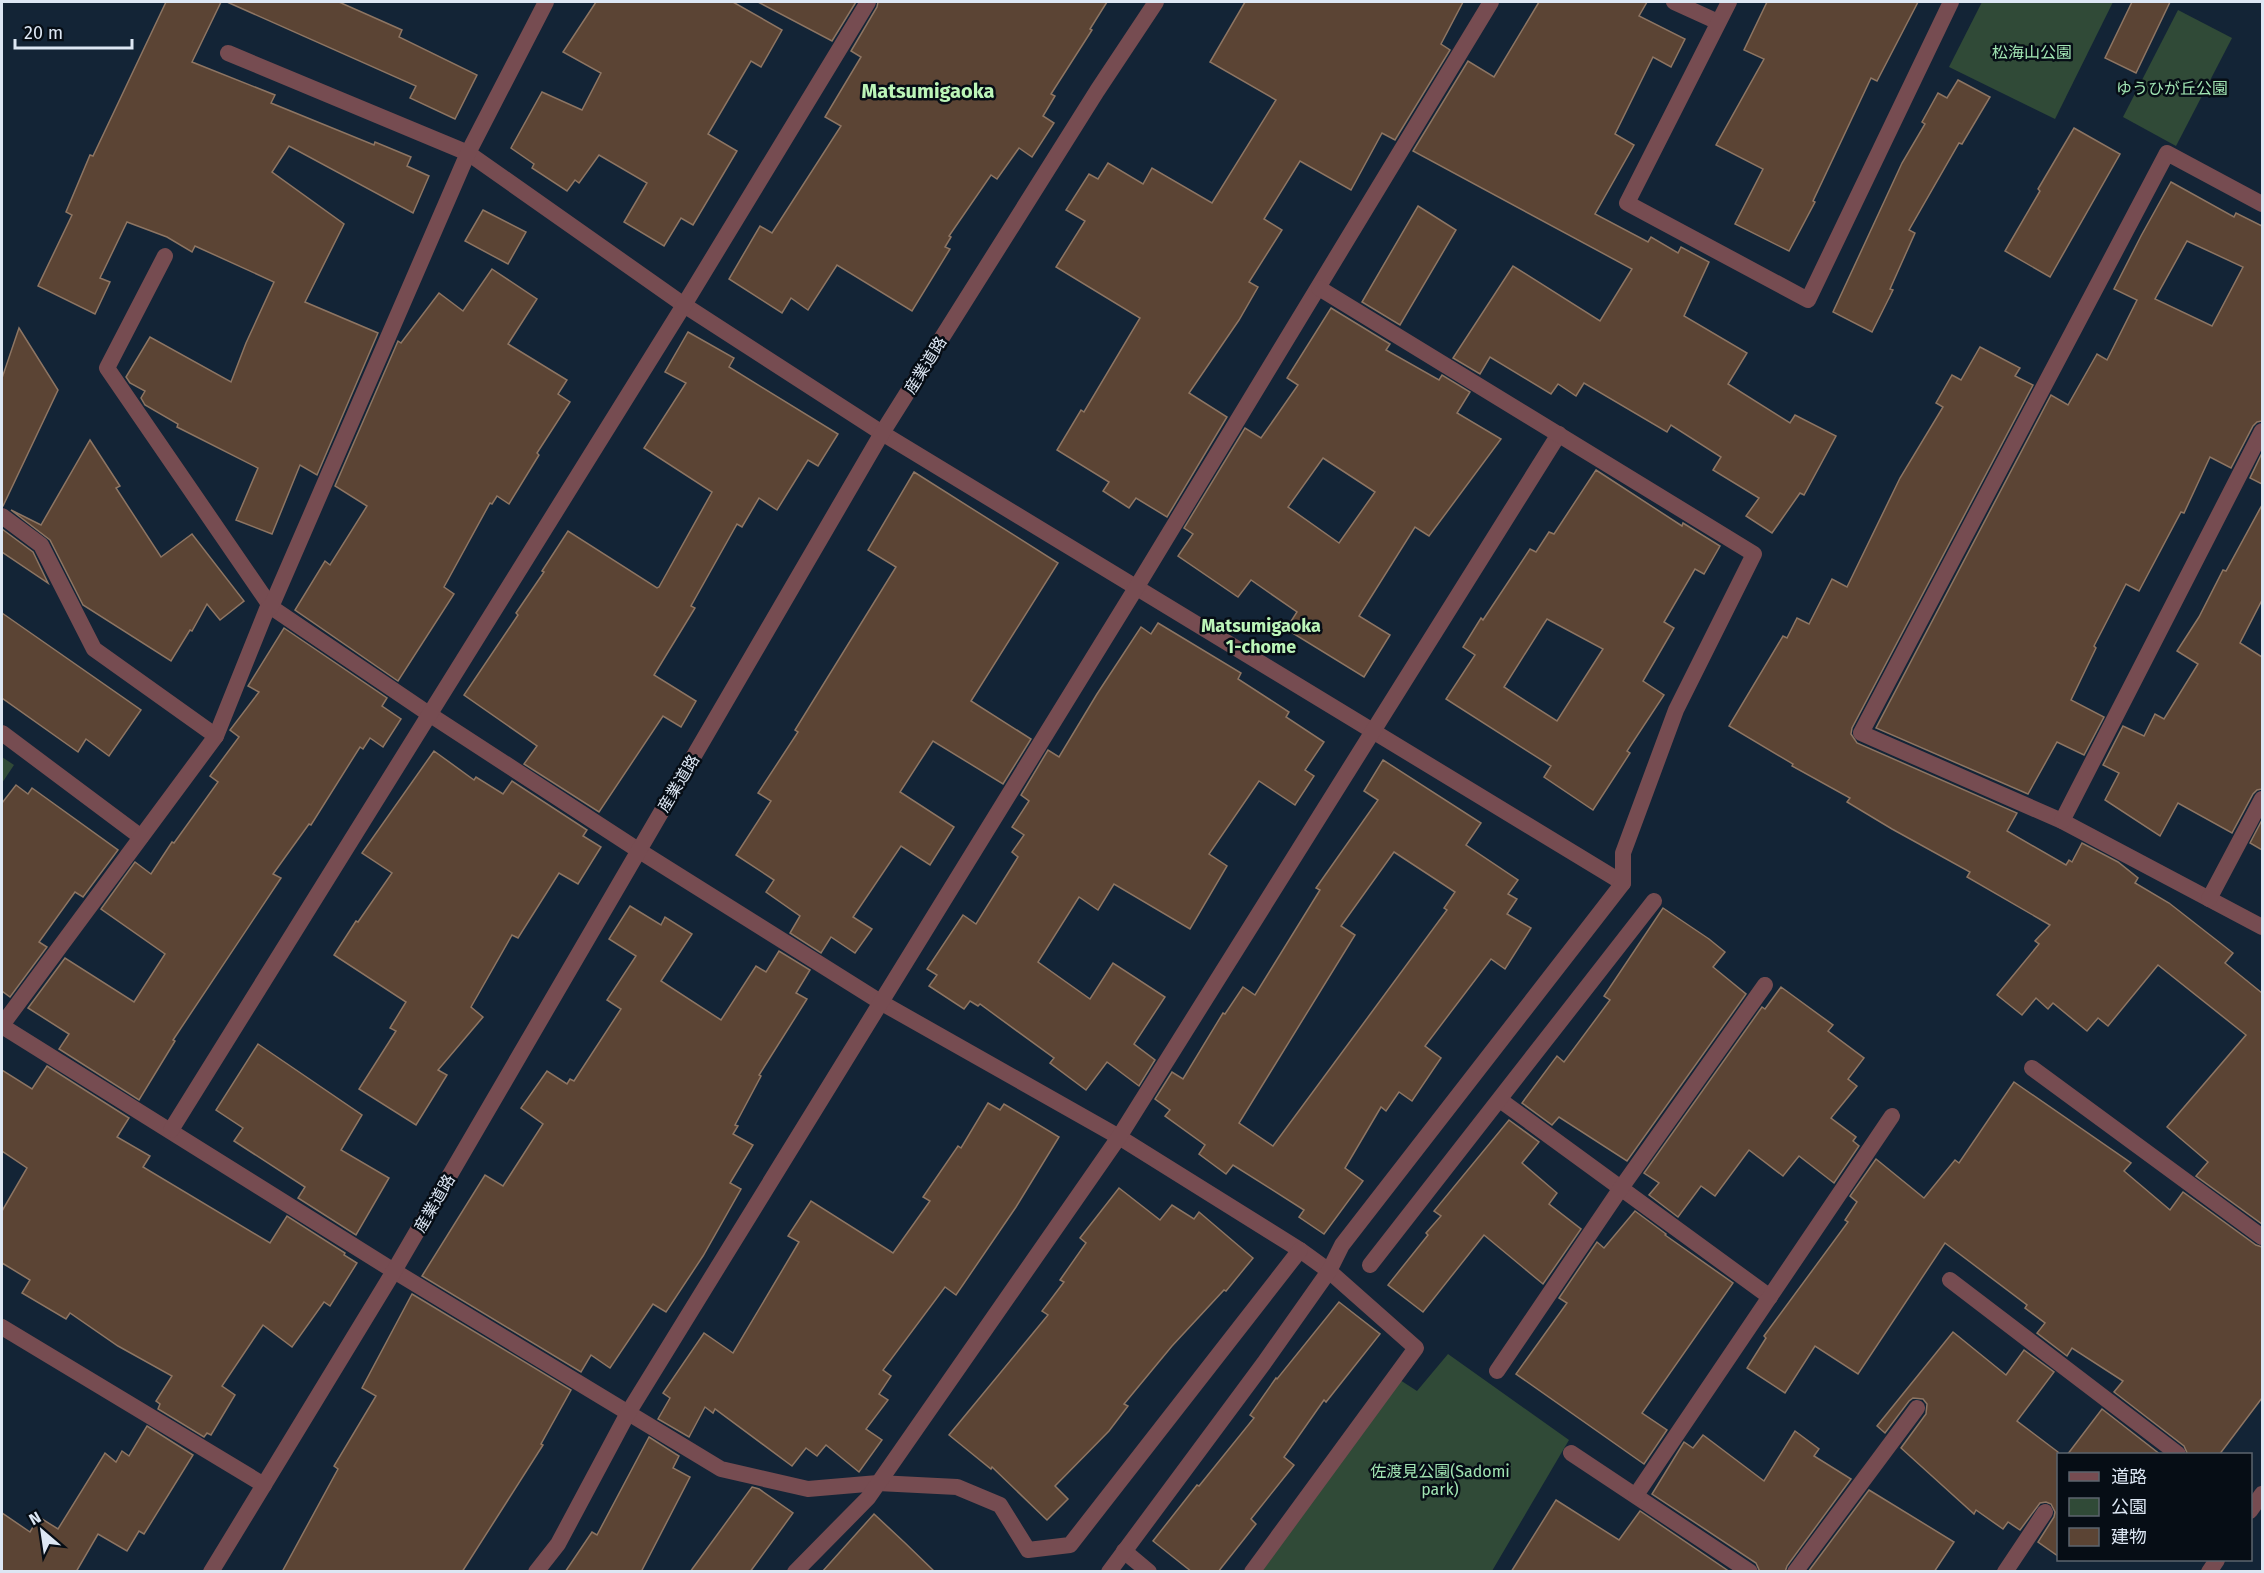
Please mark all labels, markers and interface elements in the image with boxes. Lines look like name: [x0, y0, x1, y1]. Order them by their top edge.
scale bar: [15, 12, 132, 50]
text: 20 m: [24, 22, 63, 44]
park label: 松海山公園: [1992, 43, 2072, 62]
district label: Matsumigaoka: [862, 79, 995, 103]
park label: ゆうひが丘公園: [2116, 79, 2228, 98]
street label: 産業道路: [900, 333, 950, 397]
district label: Matsumigaoka 1-chome: [1201, 615, 1321, 658]
street label: 産業道路: [654, 751, 703, 816]
street label: 産業道路: [410, 1171, 459, 1236]
legend: [2057, 1453, 2252, 1561]
park label: 佐渡見公園(Sadomi park): [1370, 1462, 1510, 1499]
text: 道路: [2111, 1466, 2147, 1488]
text: 公園: [2111, 1496, 2147, 1518]
north arrow: [12, 1501, 72, 1561]
text: N: [26, 1507, 44, 1529]
text: 建物: [2111, 1526, 2147, 1548]

